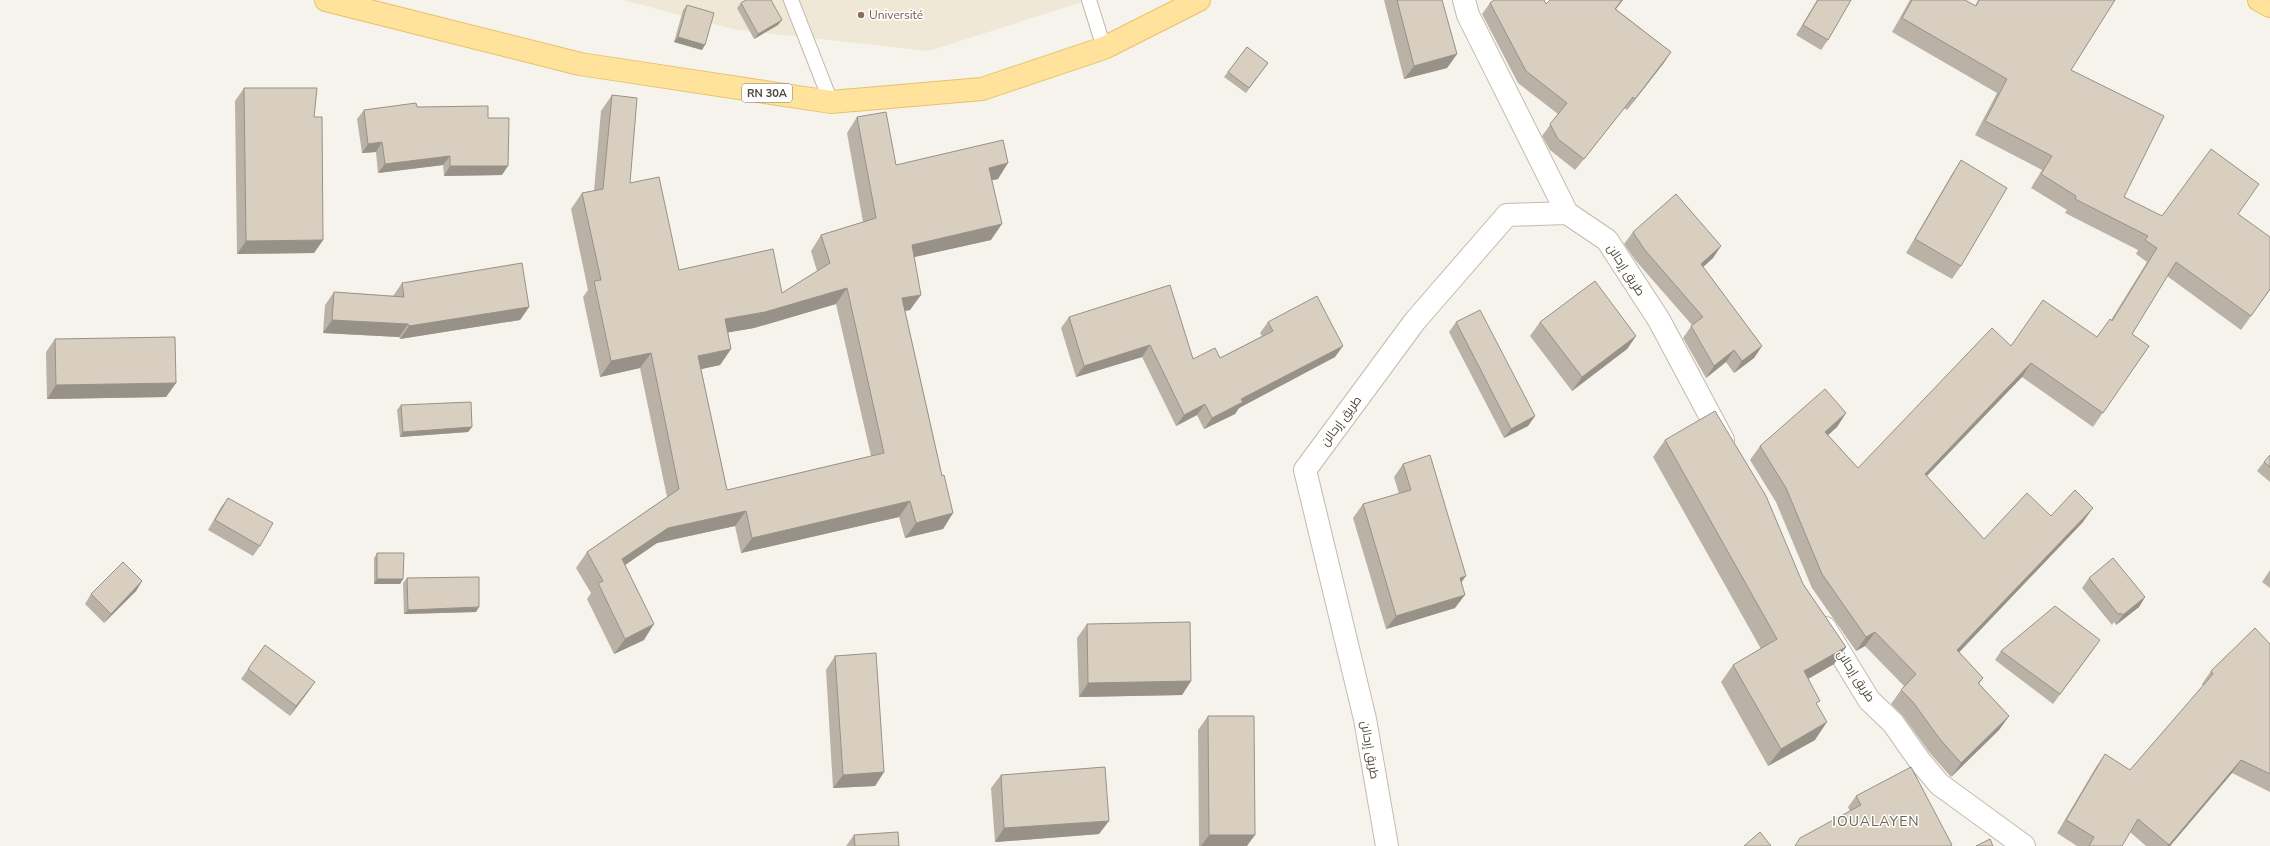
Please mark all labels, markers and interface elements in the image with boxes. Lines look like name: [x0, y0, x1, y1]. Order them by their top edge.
place label: Université: [869, 7, 923, 23]
marker: Université: [856, 10, 866, 20]
road number: RN 30A: [742, 84, 792, 102]
street label: طريق إرحالن: [1603, 241, 1649, 299]
street label: طريق إرحالن: [1317, 393, 1365, 449]
street label: طريق إرحالن: [1833, 647, 1879, 705]
street label: طريق إرحالن: [1357, 720, 1383, 780]
district label: IOUALAYEN: [1832, 812, 1920, 831]

